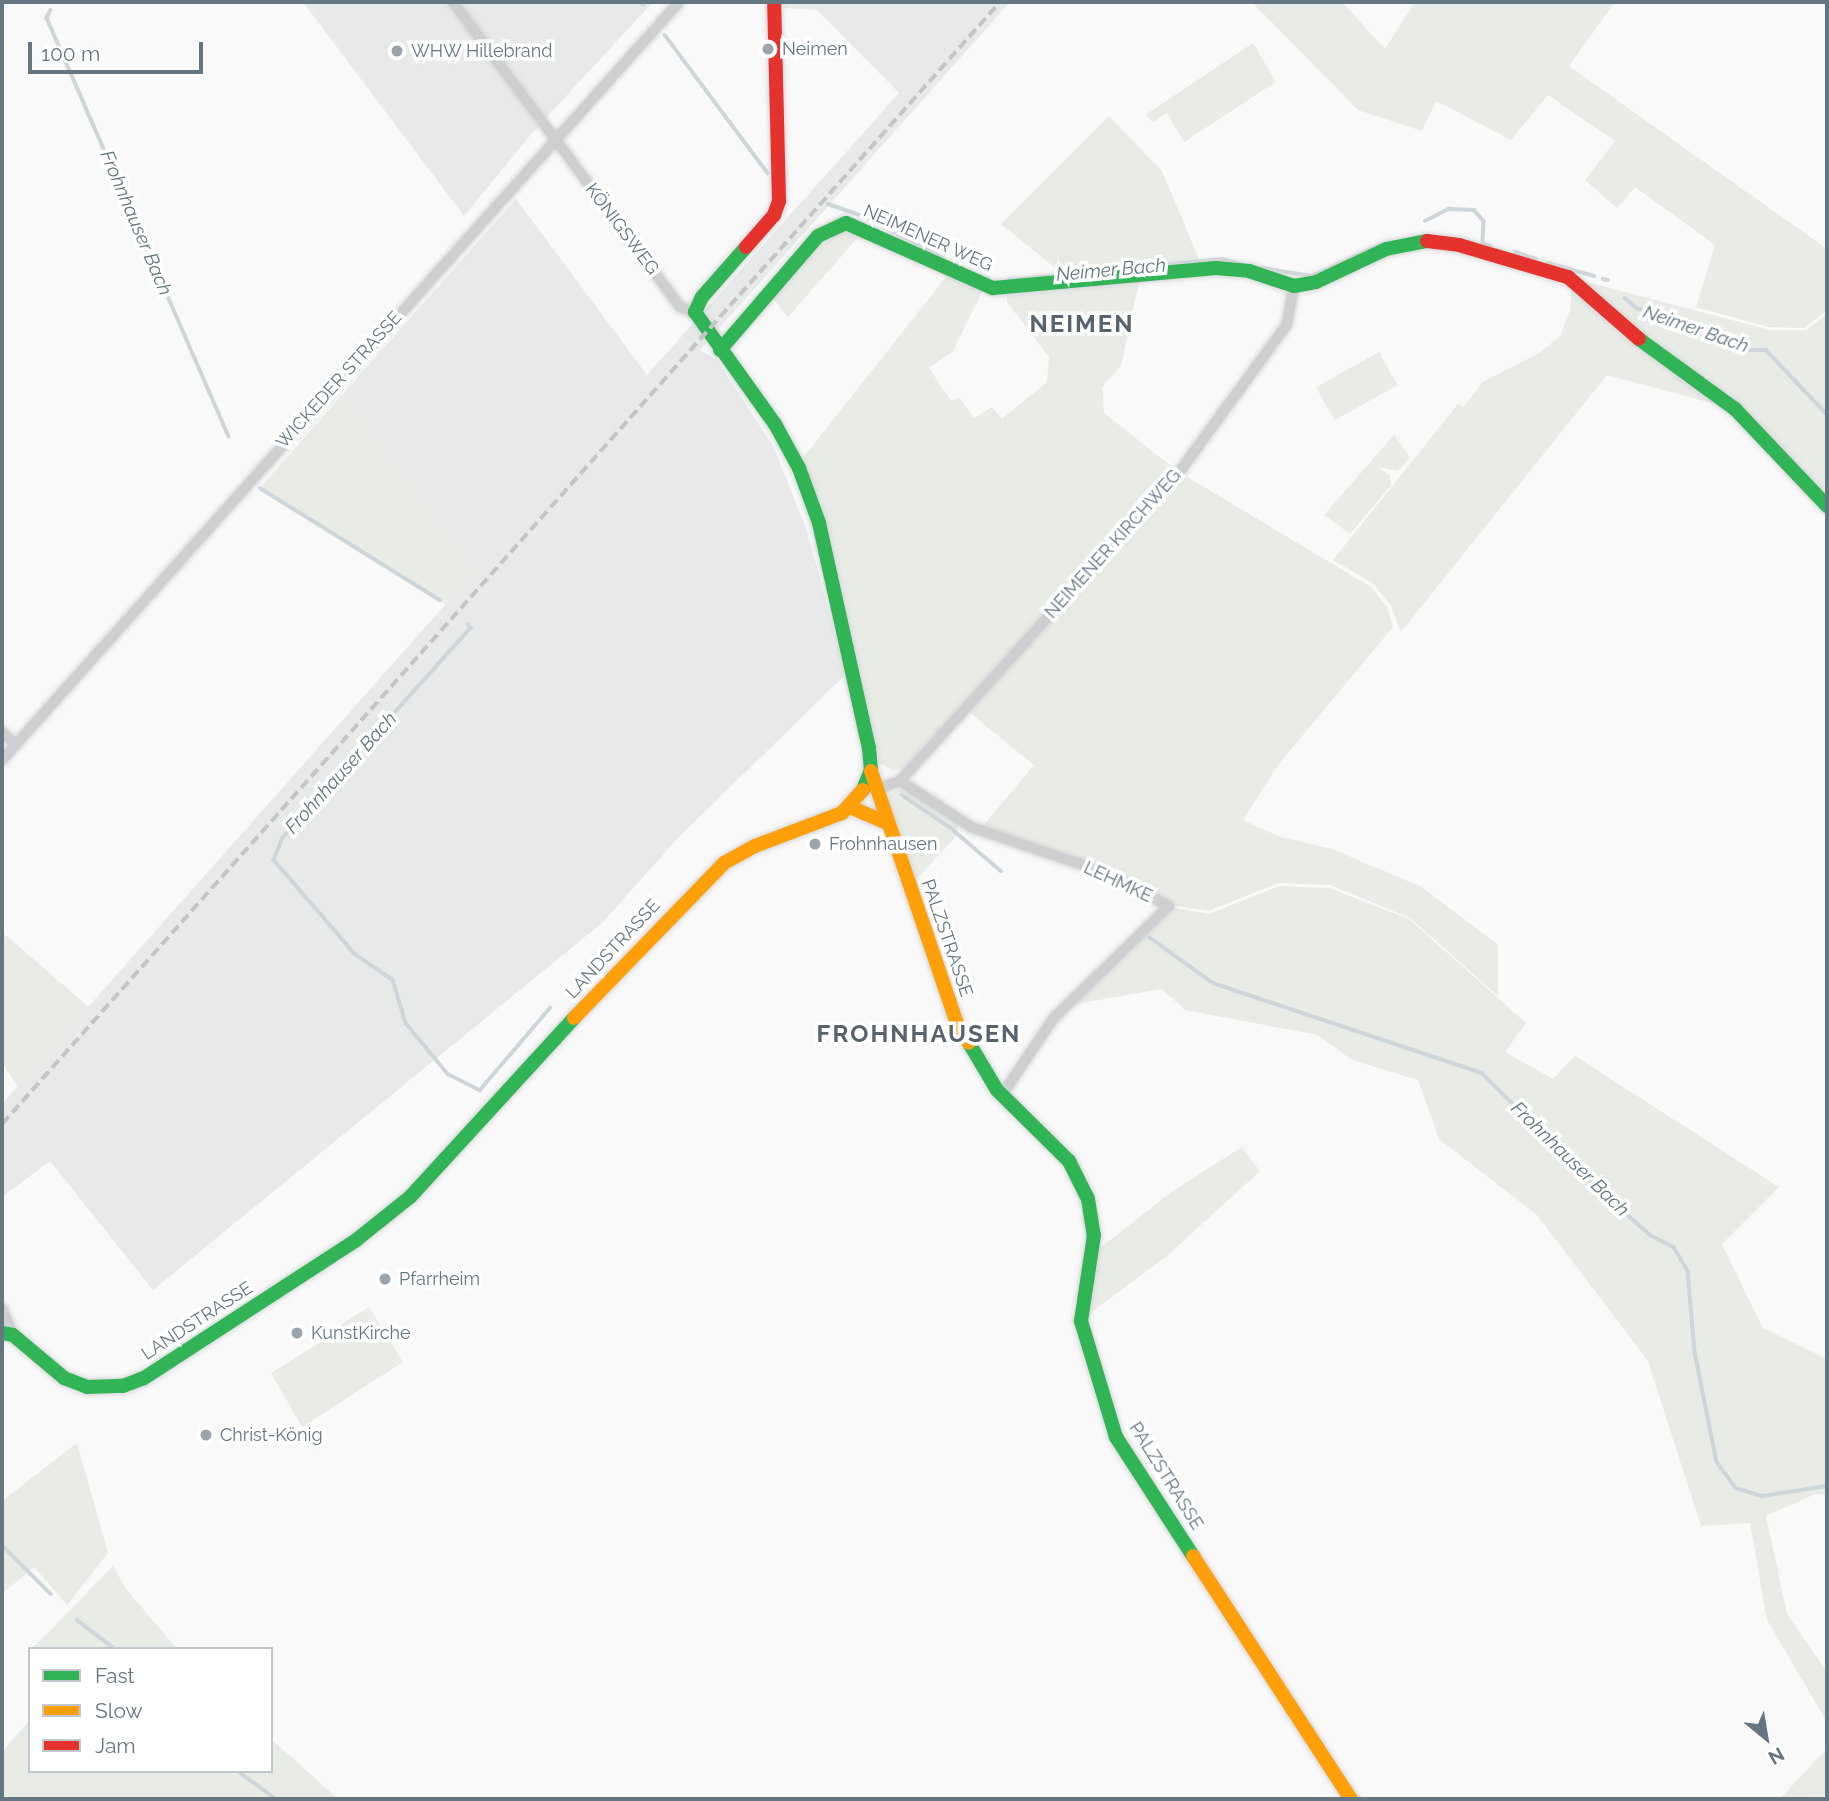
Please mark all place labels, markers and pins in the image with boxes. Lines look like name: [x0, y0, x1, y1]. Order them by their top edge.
place label: Neimen: [782, 38, 848, 60]
place label: WHW Hillebrand: [411, 40, 553, 62]
marker: Neimen: [760, 41, 776, 57]
marker: WHW Hillebrand: [389, 43, 405, 59]
place label: Frohnhausen: [829, 833, 937, 855]
marker: Frohnhausen: [807, 836, 823, 852]
place label: Pfarrheim: [399, 1268, 480, 1290]
marker: Pfarrheim: [377, 1271, 393, 1287]
place label: KunstKirche: [311, 1322, 411, 1344]
marker: KunstKirche: [289, 1325, 305, 1341]
place label: Christ-König: [220, 1424, 323, 1446]
marker: Christ-König: [198, 1427, 214, 1443]

